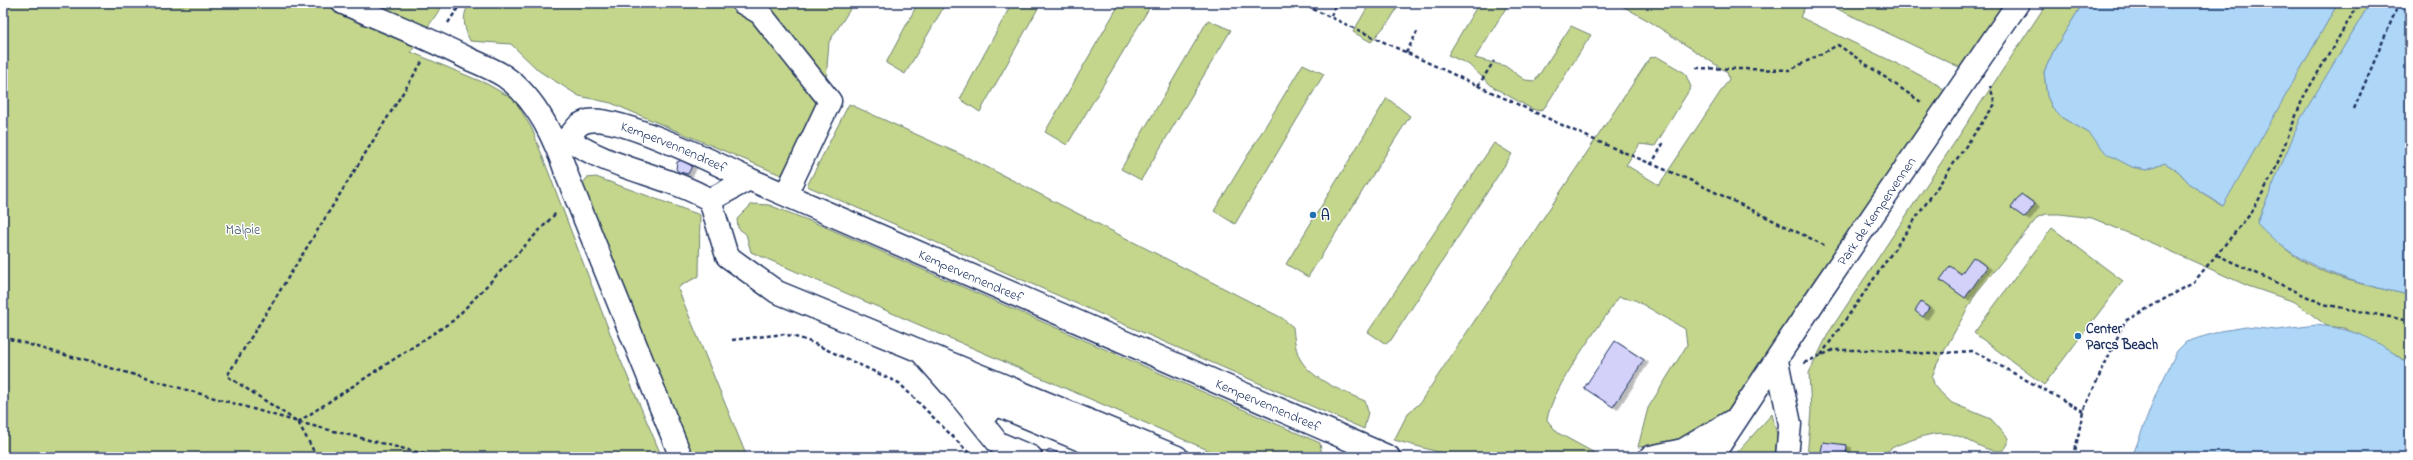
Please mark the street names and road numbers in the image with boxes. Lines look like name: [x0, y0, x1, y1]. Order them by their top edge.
street label: Kempervennendreef: [618, 117, 730, 179]
street label: Park de Kempervennen: [1832, 153, 1922, 271]
street label: Kempervennendreef: [915, 245, 1027, 309]
street label: Kempervennendreef: [1212, 374, 1324, 438]

